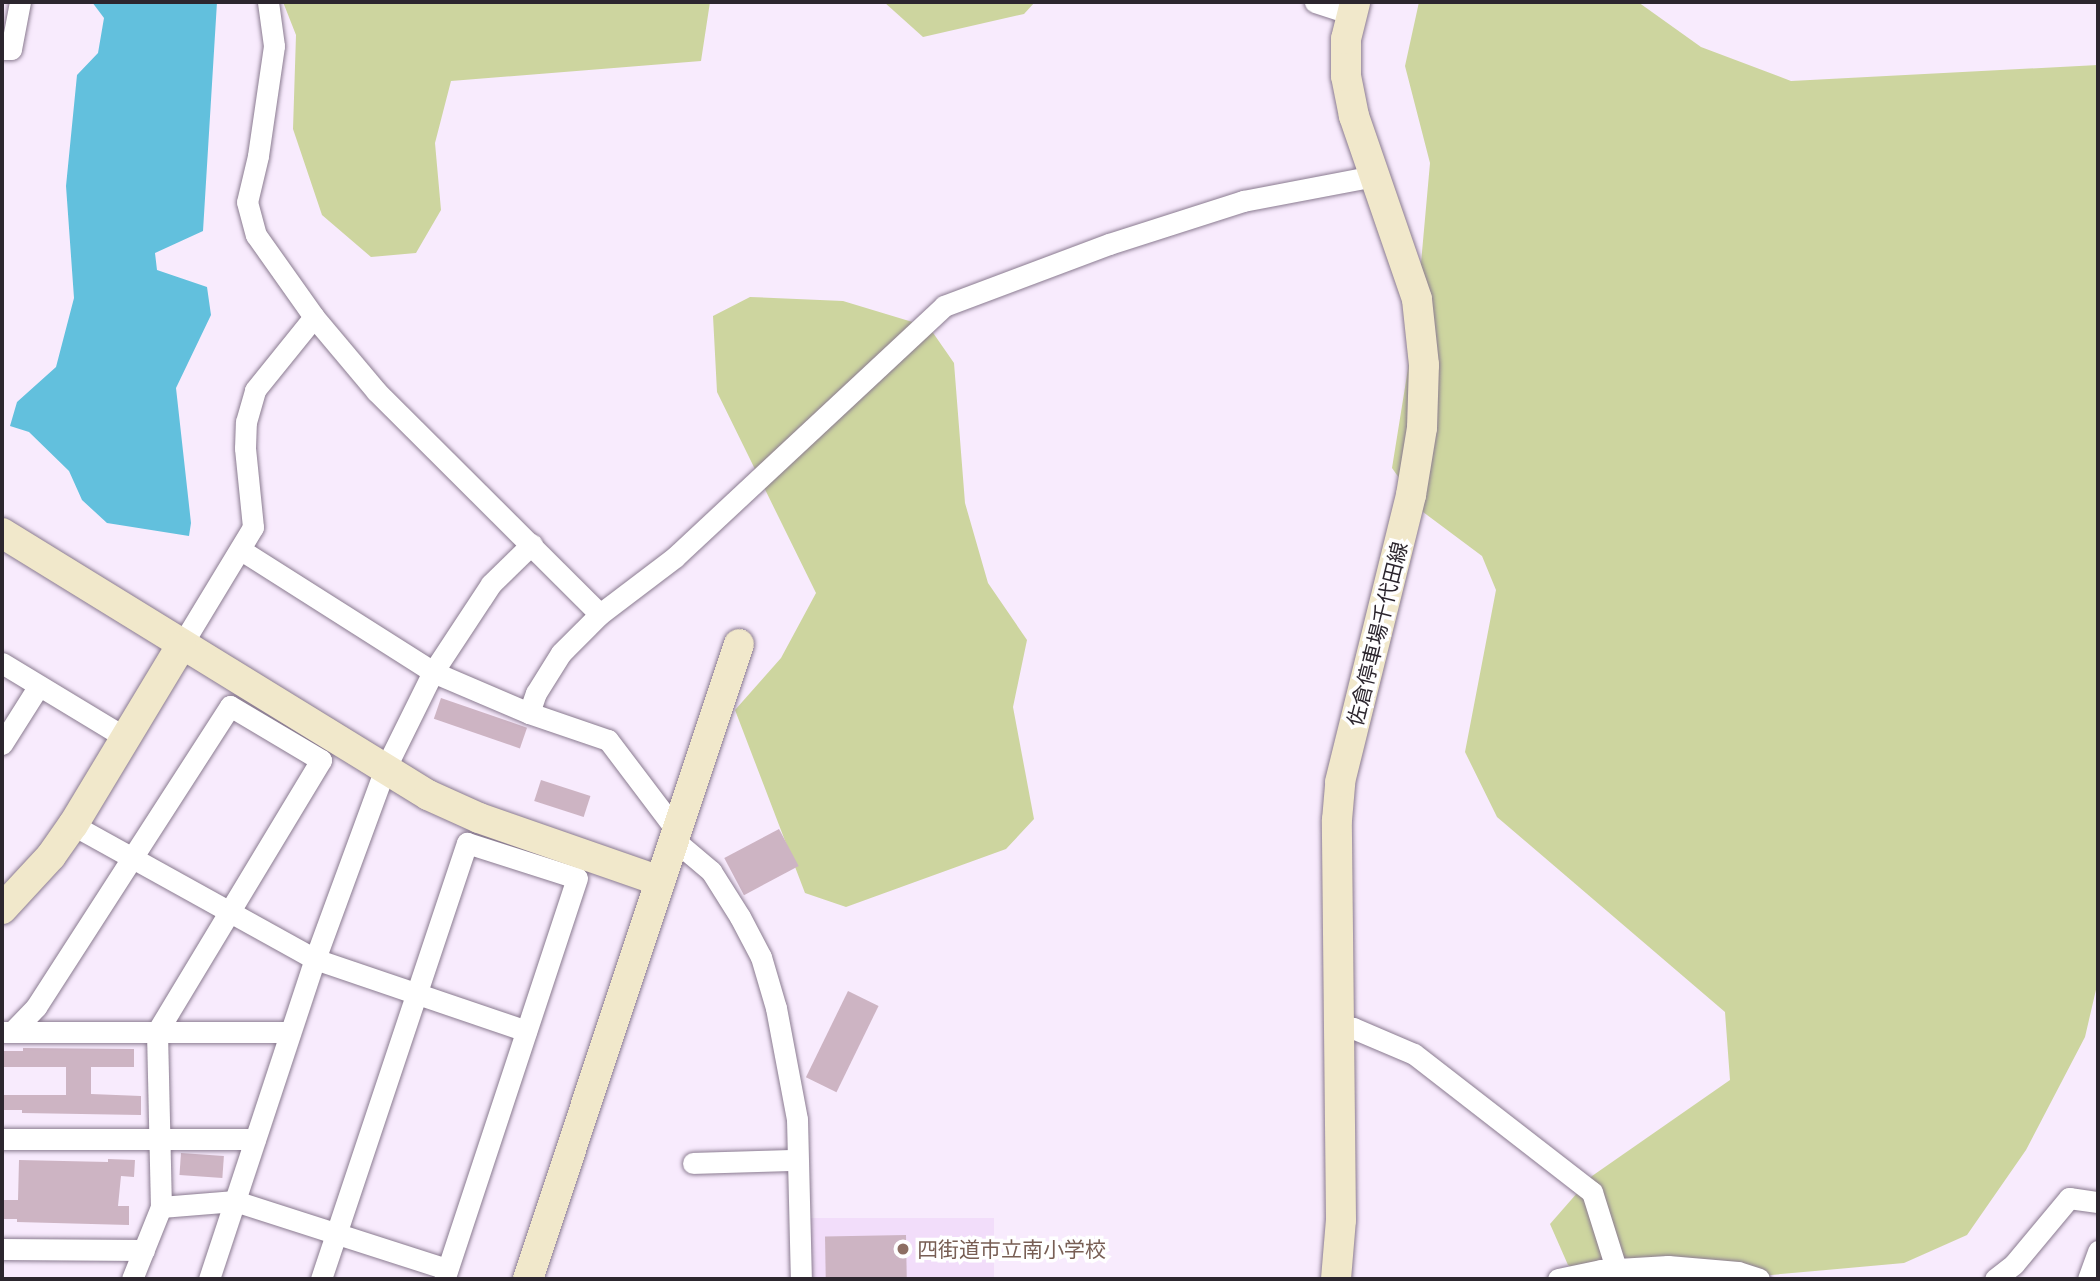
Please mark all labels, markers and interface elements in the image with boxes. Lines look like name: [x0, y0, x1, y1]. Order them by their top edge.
street label: 佐倉停車場千代田線: [1342, 539, 1412, 729]
place label: 四街道市立南小学校: [917, 1236, 1106, 1262]
marker: 四街道市立南小学校: [895, 1241, 911, 1257]

